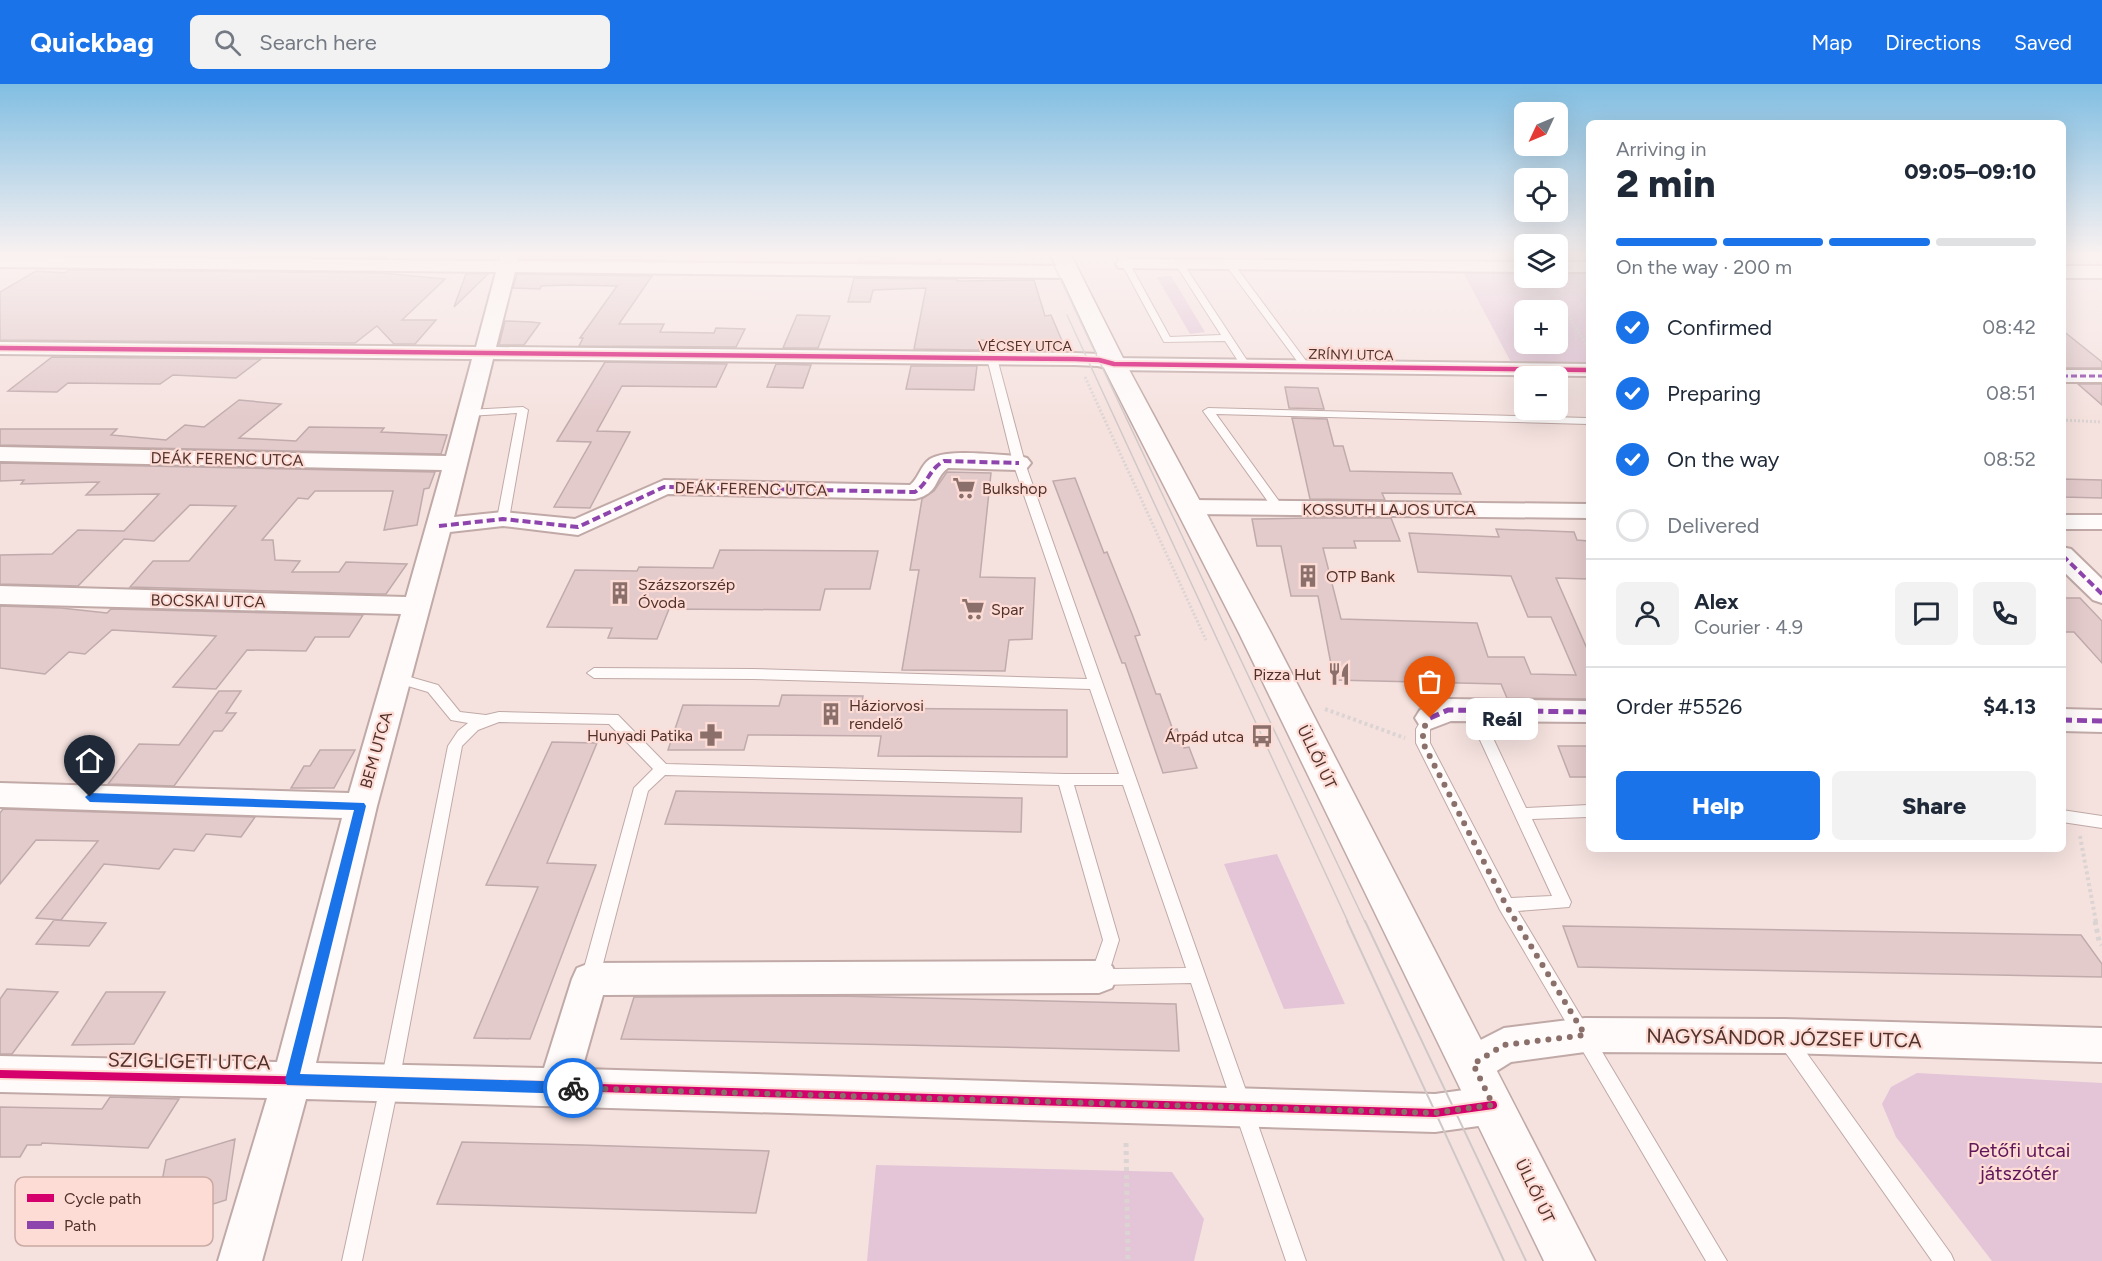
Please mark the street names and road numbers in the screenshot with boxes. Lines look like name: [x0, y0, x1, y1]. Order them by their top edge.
street label: VÉCSEY UTCA: [978, 338, 1072, 355]
street label: ZRÍNYI UTCA: [1308, 346, 1394, 364]
street label: DEÁK FERENC UTCA: [150, 448, 304, 470]
street label: DEÁK FERENC UTCA: [674, 478, 828, 500]
street label: KOSSUTH LAJOS UTCA: [1302, 500, 1476, 519]
street label: BOCSKAI UTCA: [150, 590, 266, 612]
street label: BEM UTCA: [356, 709, 396, 791]
street label: ÜLLŐI ÚT: [1293, 722, 1341, 792]
street label: NAGYSÁNDOR JÓZSEF UTCA: [1646, 1024, 1922, 1052]
street label: SZIGLIGETI UTCA: [107, 1048, 271, 1074]
street label: ÜLLŐI ÚT: [1511, 1156, 1559, 1226]

